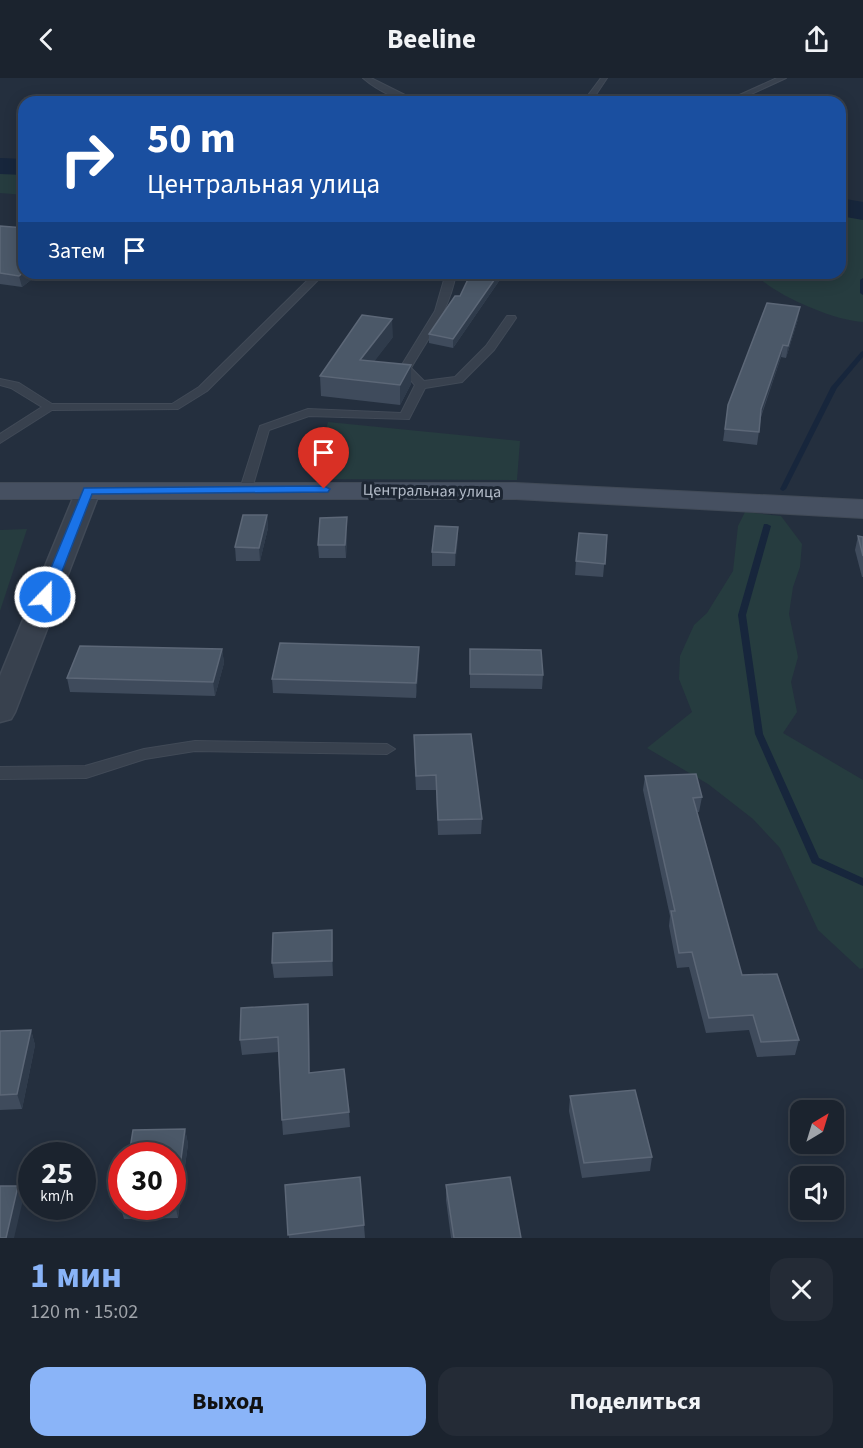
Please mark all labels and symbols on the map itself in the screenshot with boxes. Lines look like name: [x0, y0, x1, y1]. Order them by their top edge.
pin: [298, 427, 349, 489]
street label: Центральная улица: [363, 479, 501, 503]
position arrow: [13, 565, 77, 629]
north arrow: [790, 1100, 844, 1154]
speed limit sign: 30: [108, 1142, 186, 1220]

